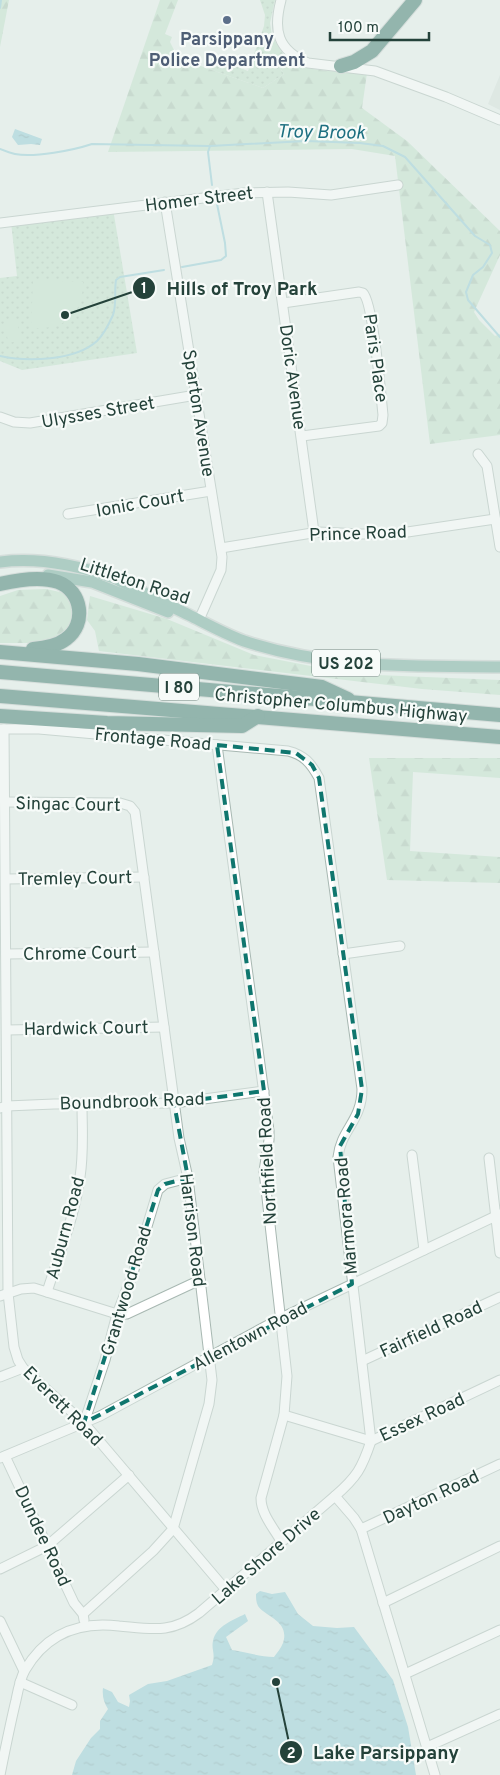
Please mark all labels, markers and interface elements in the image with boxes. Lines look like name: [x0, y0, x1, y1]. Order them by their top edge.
scale bar: [330, 10, 429, 42]
marker: Parsippany Police Department: [221, 14, 233, 26]
text: 100 m: [338, 19, 379, 38]
place label: Parsippany Police Department: [149, 29, 305, 73]
water label: Troy Brook: [277, 120, 366, 146]
street label: Homer Street: [144, 182, 255, 219]
callout: Hills of Troy Park: [131, 271, 327, 305]
text: Hills of Troy Park: [166, 278, 318, 302]
text: 1: [141, 280, 147, 299]
street label: Paris Place: [357, 312, 392, 404]
street label: Doric Avenue: [273, 323, 310, 431]
street label: Sparton Avenue: [176, 348, 219, 479]
street label: Ulysses Street: [40, 392, 157, 435]
street label: Ionic Court: [94, 485, 186, 524]
street label: Prince Road: [309, 521, 407, 548]
street label: Littleton Road: [77, 554, 193, 611]
road number: US 202: [312, 650, 380, 676]
road number: I 80: [159, 674, 199, 700]
street label: Christopher Columbus Highway: [213, 684, 468, 729]
street label: Frontage Road: [94, 724, 212, 757]
street label: Singac Court: [15, 793, 121, 818]
street label: Tremley Court: [18, 867, 132, 892]
street label: Chrome Court: [23, 942, 137, 967]
street label: Hardwick Court: [23, 1017, 149, 1042]
street label: Boundbrook Road: [59, 1088, 205, 1117]
street label: Northfield Road: [254, 1097, 283, 1225]
street label: Marmora Road: [331, 1156, 364, 1276]
street label: Harrison Road: [173, 1172, 210, 1288]
street label: Auburn Road: [42, 1174, 91, 1282]
street label: Grantwood Road: [97, 1224, 158, 1359]
street label: Allentown Road: [189, 1297, 312, 1377]
street label: Fairfield Road: [377, 1297, 487, 1364]
street label: Everett Road: [17, 1362, 107, 1452]
street label: Essex Road: [376, 1389, 469, 1448]
street label: Dayton Road: [380, 1466, 483, 1531]
street label: Dundee Road: [8, 1483, 75, 1591]
street label: Lake Shore Drive: [208, 1504, 326, 1611]
callout: Lake Parsippany: [278, 1735, 469, 1769]
text: Lake Parsippany: [313, 1742, 459, 1766]
text: 2: [286, 1745, 296, 1764]

